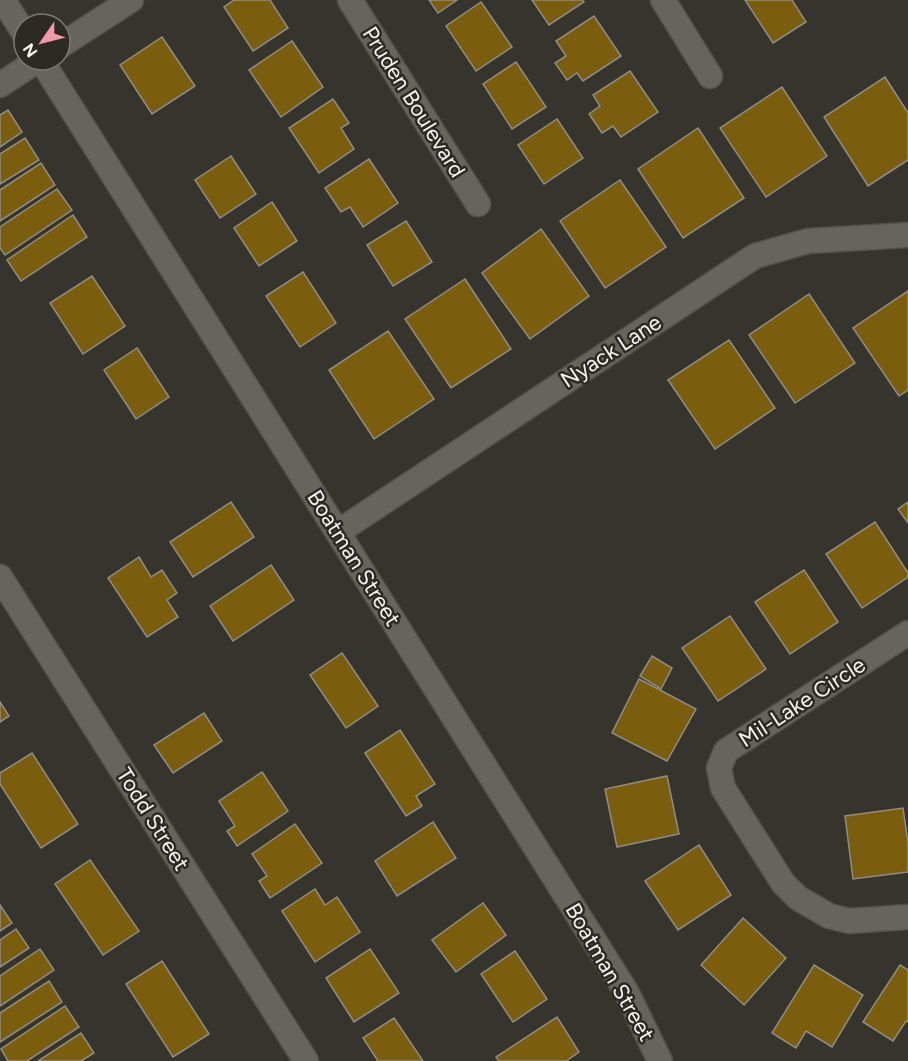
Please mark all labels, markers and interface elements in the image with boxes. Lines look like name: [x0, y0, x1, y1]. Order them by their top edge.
north arrow: [12, 12, 72, 72]
street label: Pruden Boulevard: [357, 22, 471, 182]
text: N: [19, 40, 41, 61]
street label: Nyack Lane: [556, 308, 666, 394]
street label: Boatman Street: [301, 485, 407, 631]
street label: Mil-Lake Circle: [734, 651, 870, 753]
street label: Todd Street: [111, 763, 195, 875]
street label: Boatman Street: [560, 898, 660, 1046]

